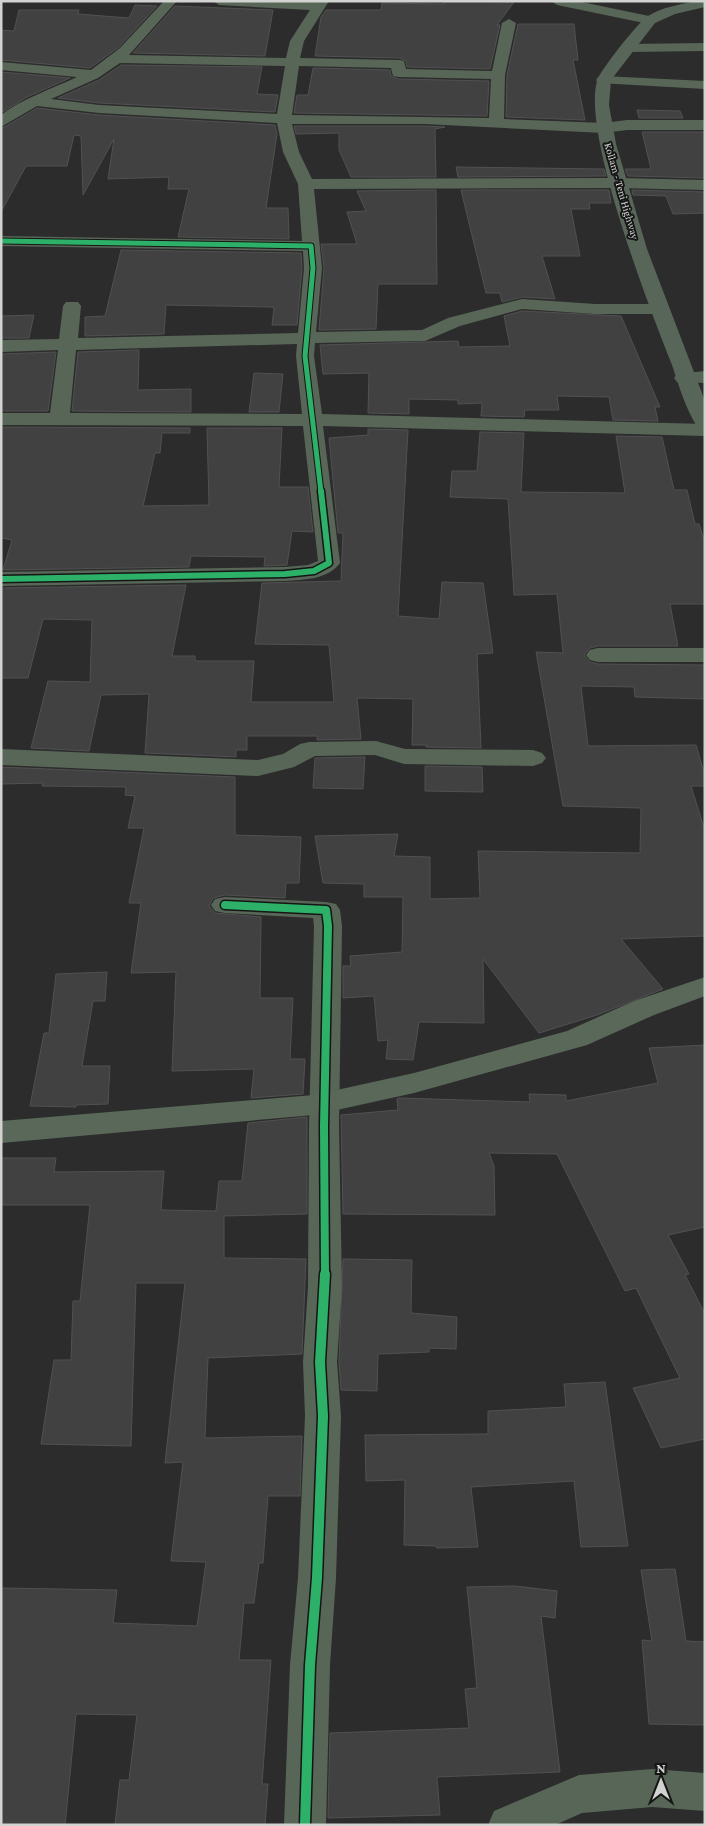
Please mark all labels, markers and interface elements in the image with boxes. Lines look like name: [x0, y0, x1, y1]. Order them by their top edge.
street label: Kollam - Teni Highway: [601, 141, 642, 242]
north arrow: [636, 1756, 686, 1806]
text: N: [656, 1760, 666, 1776]

